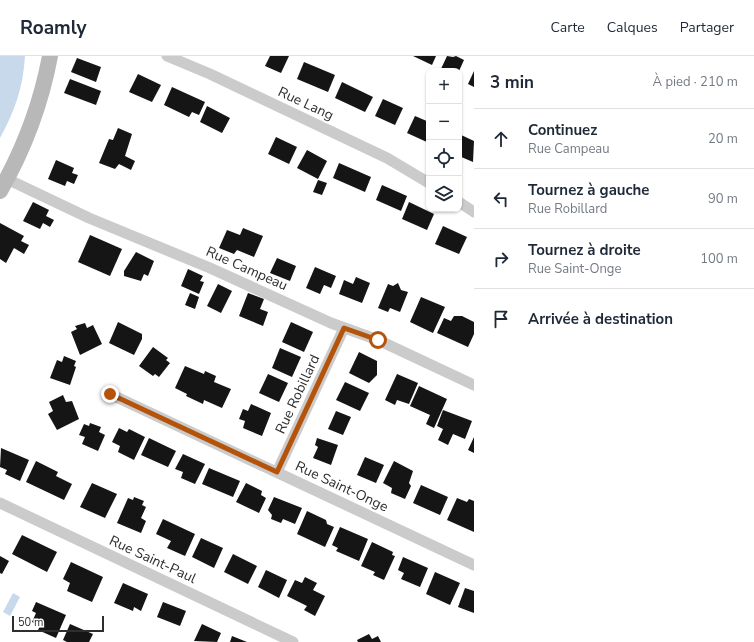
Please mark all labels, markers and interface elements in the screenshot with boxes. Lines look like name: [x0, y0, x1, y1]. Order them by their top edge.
text: Roamly: [20, 15, 87, 41]
text: Carte: [551, 18, 585, 37]
text: Calques: [607, 18, 658, 37]
text: Partager: [680, 18, 734, 37]
map controls: [426, 68, 462, 212]
button: +: [426, 68, 462, 104]
text: 3 min: [490, 71, 534, 94]
text: À pied · 210 m: [653, 73, 738, 91]
street label: Rue Lang: [275, 82, 337, 125]
button: −: [426, 104, 462, 140]
text: Continuez: [528, 120, 597, 140]
icon: ahead: [490, 128, 512, 150]
text: 20 m: [708, 130, 738, 148]
button: locate: [426, 140, 462, 176]
text: Rue Campeau: [528, 140, 609, 158]
button: layers: [426, 176, 462, 212]
text: Tournez à gauche: [528, 180, 650, 200]
icon: left: [490, 188, 512, 210]
text: 90 m: [708, 190, 738, 208]
text: Rue Robillard: [528, 200, 607, 218]
text: Tournez à droite: [528, 240, 641, 260]
street label: Rue Campeau: [203, 242, 291, 295]
icon: right: [490, 248, 512, 270]
text: 100 m: [700, 250, 738, 268]
text: Rue Saint-Onge: [528, 260, 621, 278]
icon: arrive: [490, 308, 512, 330]
text: Arrivée à destination: [528, 309, 673, 329]
route start: [369, 331, 387, 349]
street label: Rue Robillard: [271, 351, 324, 437]
route end: [101, 385, 119, 403]
street label: Rue Saint-Onge: [292, 457, 391, 516]
street label: Rue Saint-Paul: [106, 531, 200, 588]
scale bar: [12, 614, 104, 633]
text: 50 m: [18, 615, 43, 630]

